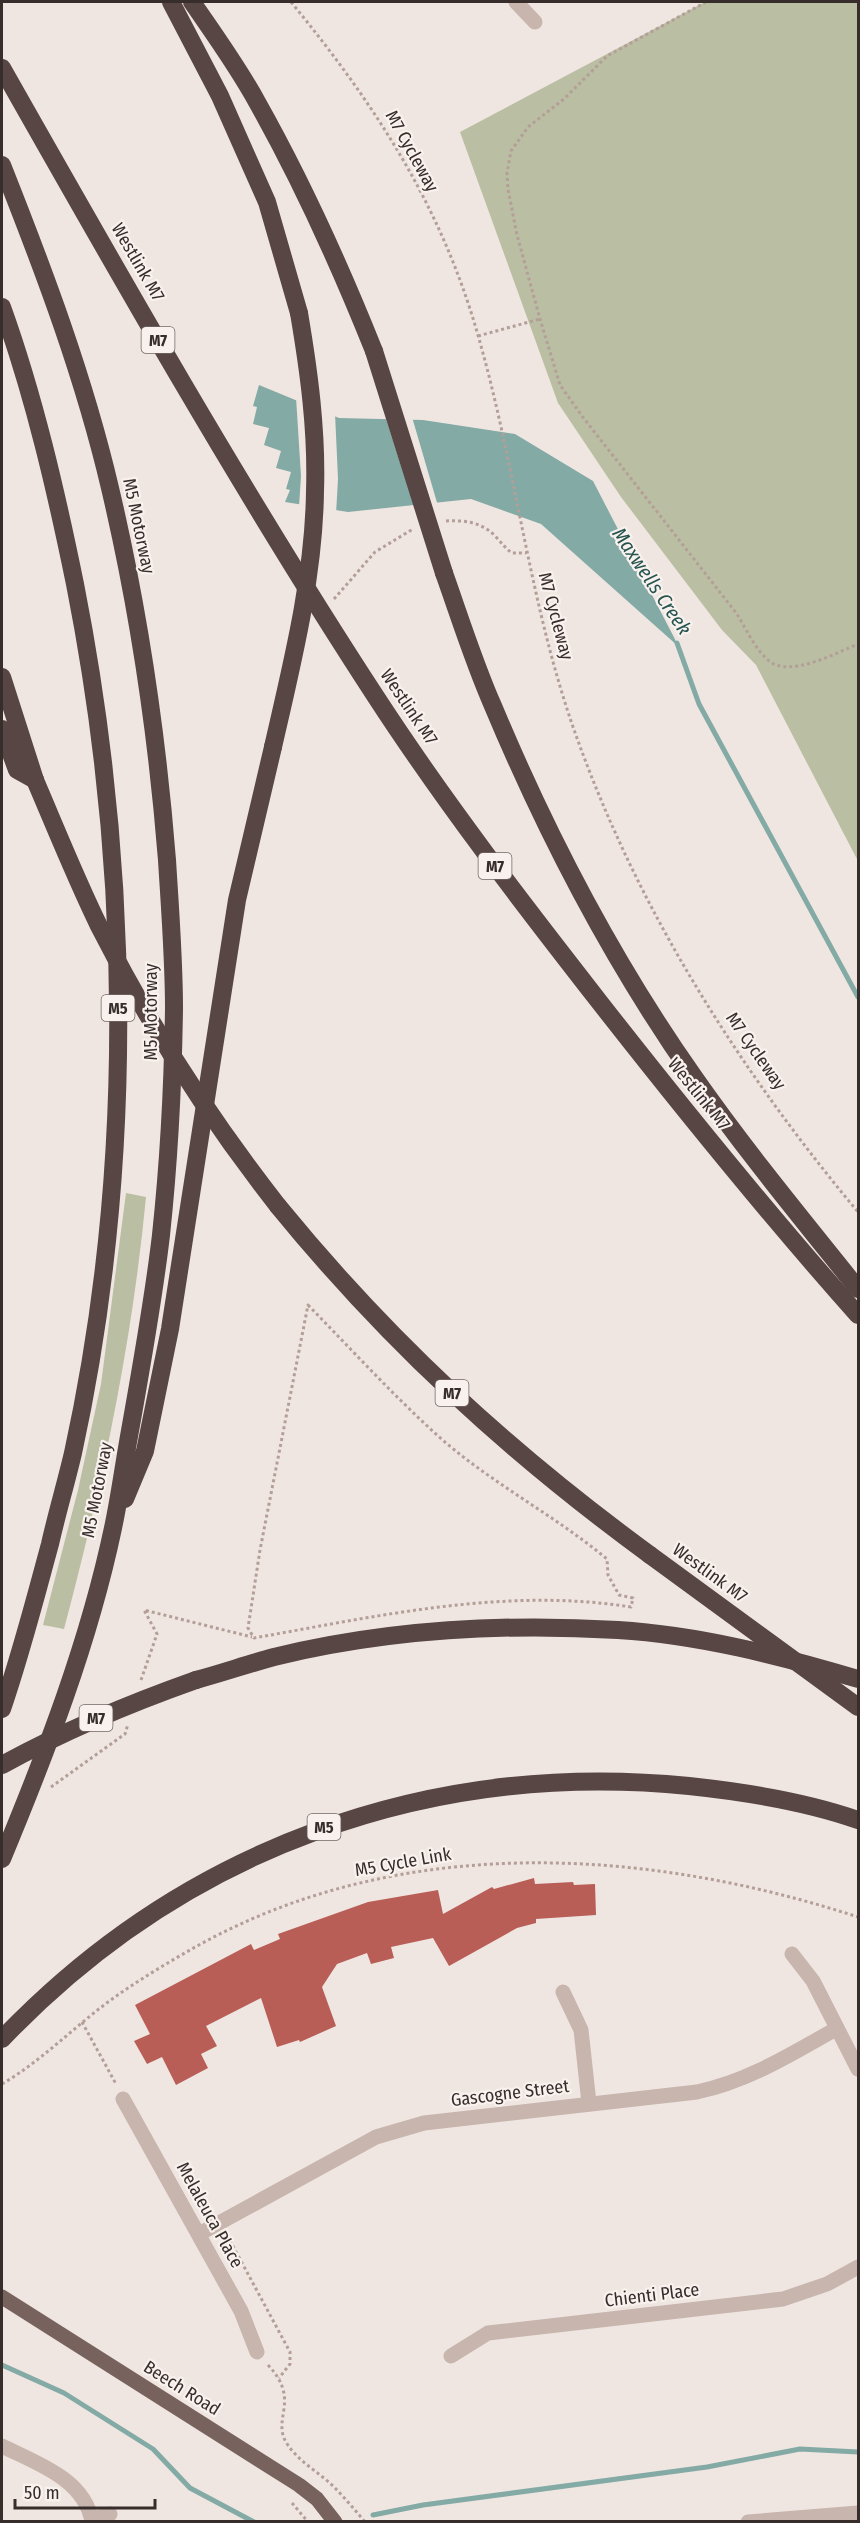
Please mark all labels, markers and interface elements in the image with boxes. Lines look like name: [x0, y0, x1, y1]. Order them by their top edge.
street label: M7 Cycleway: [381, 106, 443, 196]
street label: Westlink M7: [107, 219, 169, 305]
road number: M7: [142, 327, 174, 353]
street label: M5 Motorway: [118, 476, 160, 576]
water label: Maxwells Creek: [607, 523, 697, 639]
street label: M7 Cycleway: [534, 570, 578, 662]
street label: Westlink M7: [376, 665, 442, 749]
road number: M7: [478, 853, 512, 879]
street label: M5 Motorway: [140, 963, 162, 1061]
road number: M5: [102, 995, 134, 1021]
street label: M7 Cycleway: [721, 1008, 791, 1094]
street label: Westlink M7: [663, 1053, 735, 1135]
road number: M7: [436, 1380, 468, 1406]
street label: M5 Motorway: [77, 1440, 117, 1540]
street label: Westlink M7: [668, 1539, 752, 1607]
road number: M7: [80, 1705, 112, 1731]
road number: M5: [308, 1814, 340, 1840]
street label: M5 Cycle Link: [353, 1843, 453, 1881]
street label: Gascogne Street: [450, 2075, 570, 2111]
street label: Melaleuca Place: [172, 2158, 248, 2272]
street label: Chienti Place: [604, 2278, 701, 2312]
street label: Beech Road: [140, 2356, 224, 2420]
scale bar: [15, 2472, 154, 2510]
text: 50 m: [24, 2482, 60, 2504]

